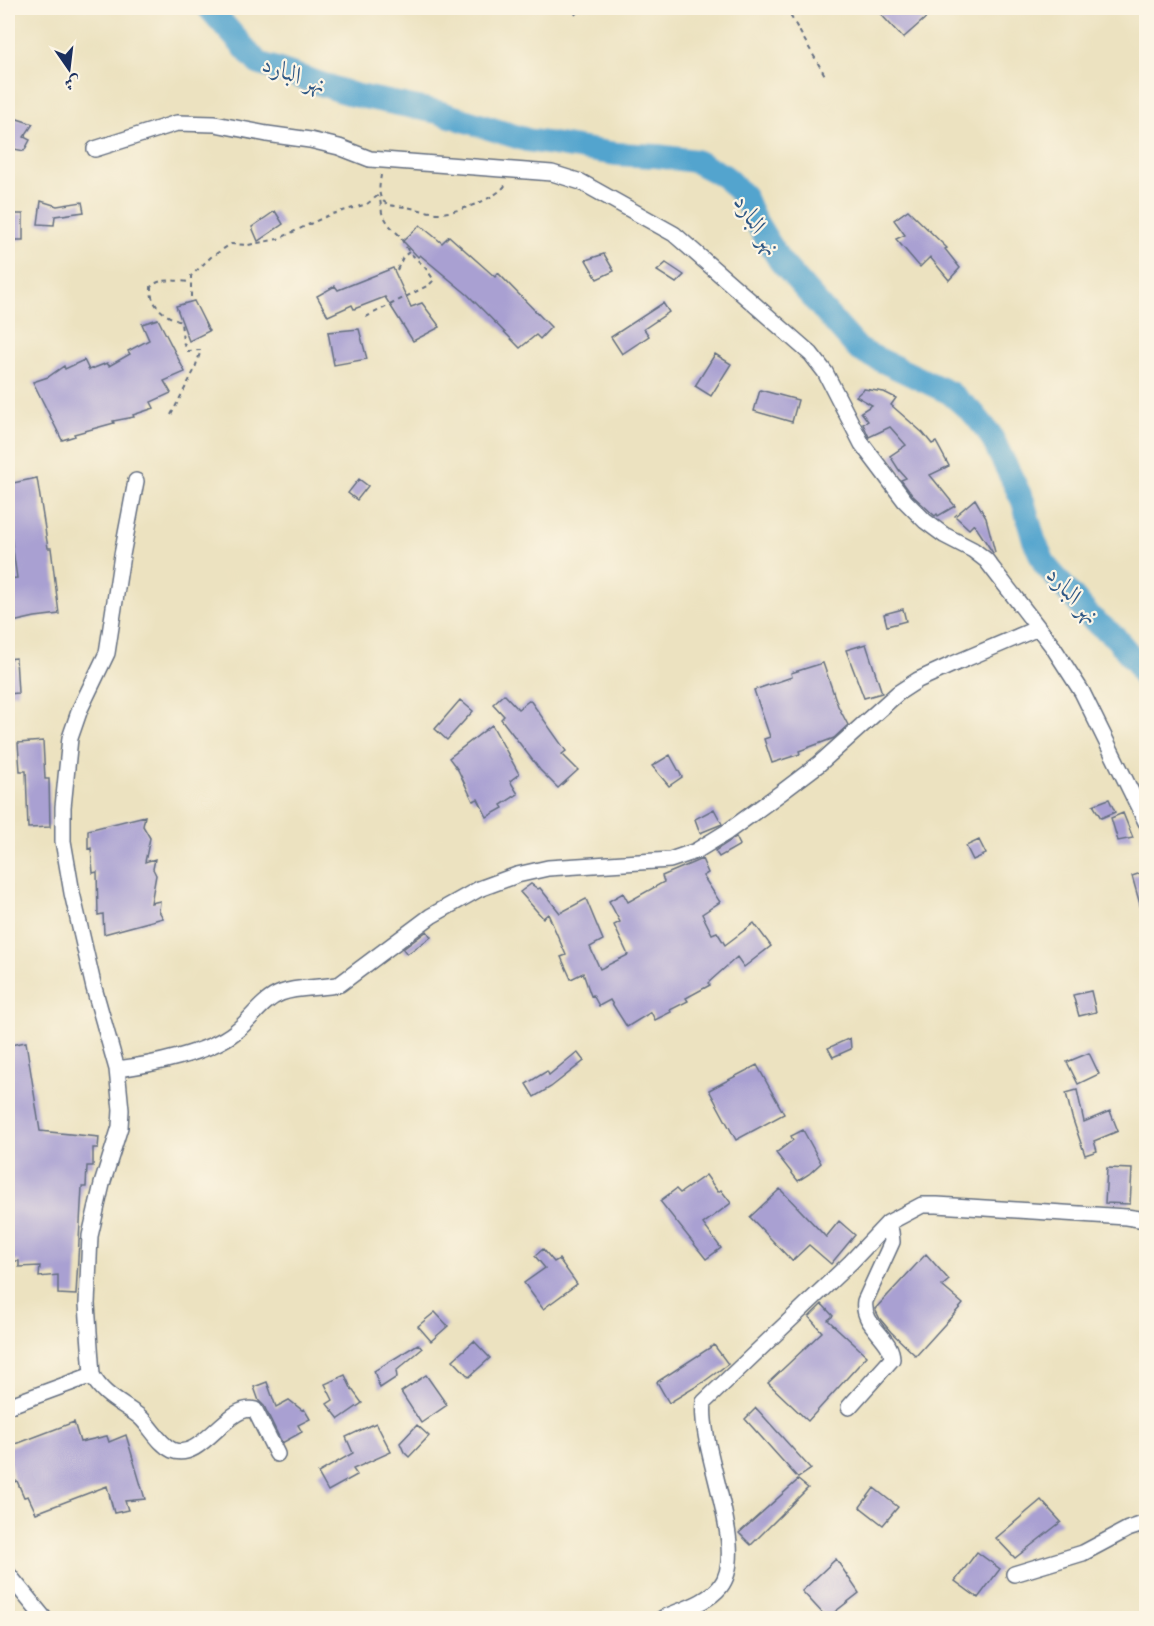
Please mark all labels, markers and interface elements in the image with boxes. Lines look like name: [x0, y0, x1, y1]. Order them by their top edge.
north arrow: [39, 39, 99, 99]
water label: نهر البارد: [258, 48, 332, 100]
text: ش: [62, 71, 83, 95]
water label: نهر البارد: [727, 188, 789, 262]
water label: نهر البارد: [1040, 560, 1108, 630]

